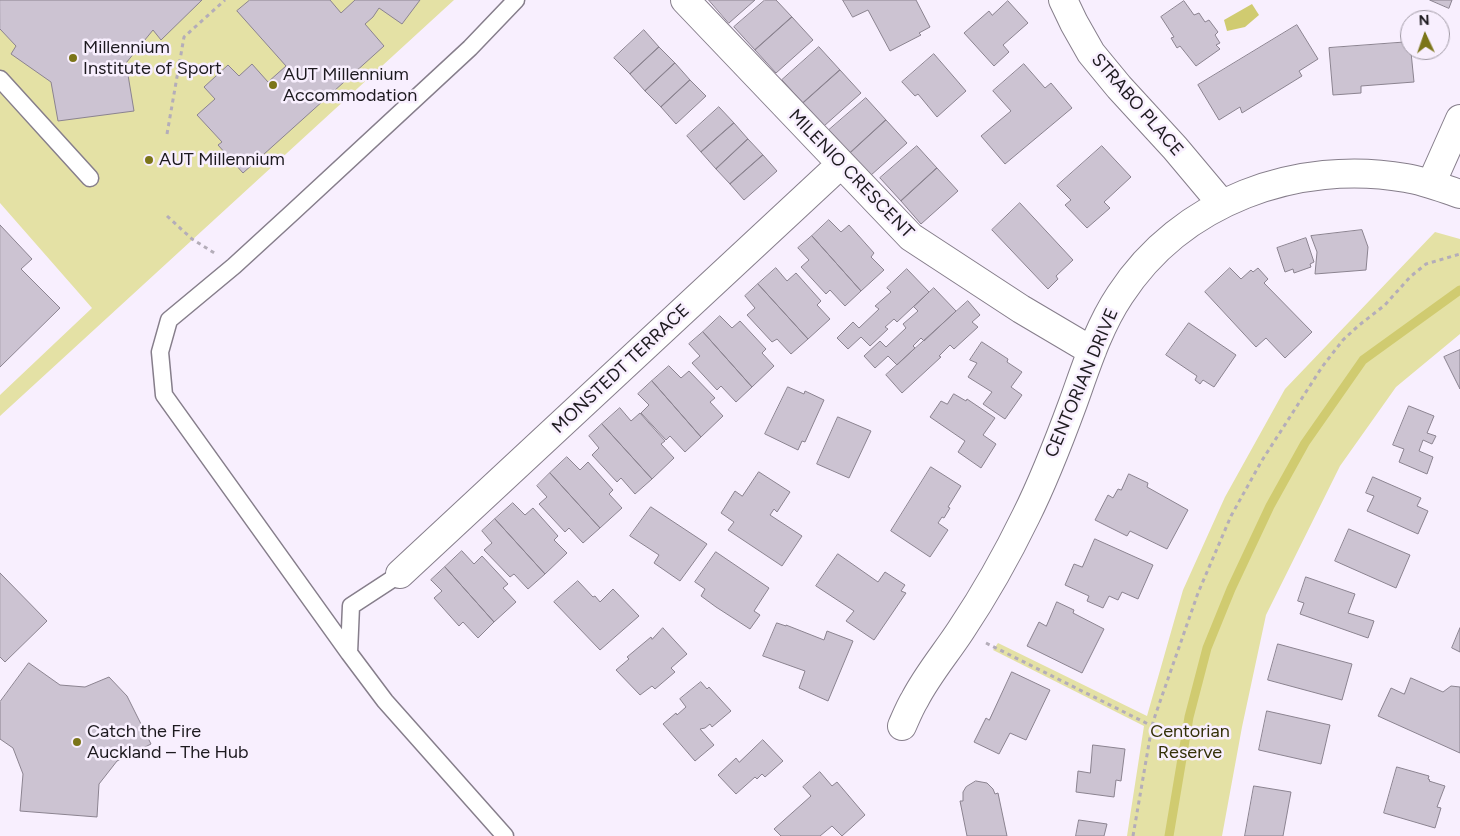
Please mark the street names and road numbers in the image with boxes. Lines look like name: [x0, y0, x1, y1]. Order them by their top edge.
street label: STRABO PLACE: [1087, 49, 1187, 161]
street label: MILENIO CRESCENT: [784, 105, 918, 243]
street label: MONSTEDT TERRACE: [548, 300, 694, 438]
street label: CENTORIAN DRIVE: [1041, 305, 1123, 461]

